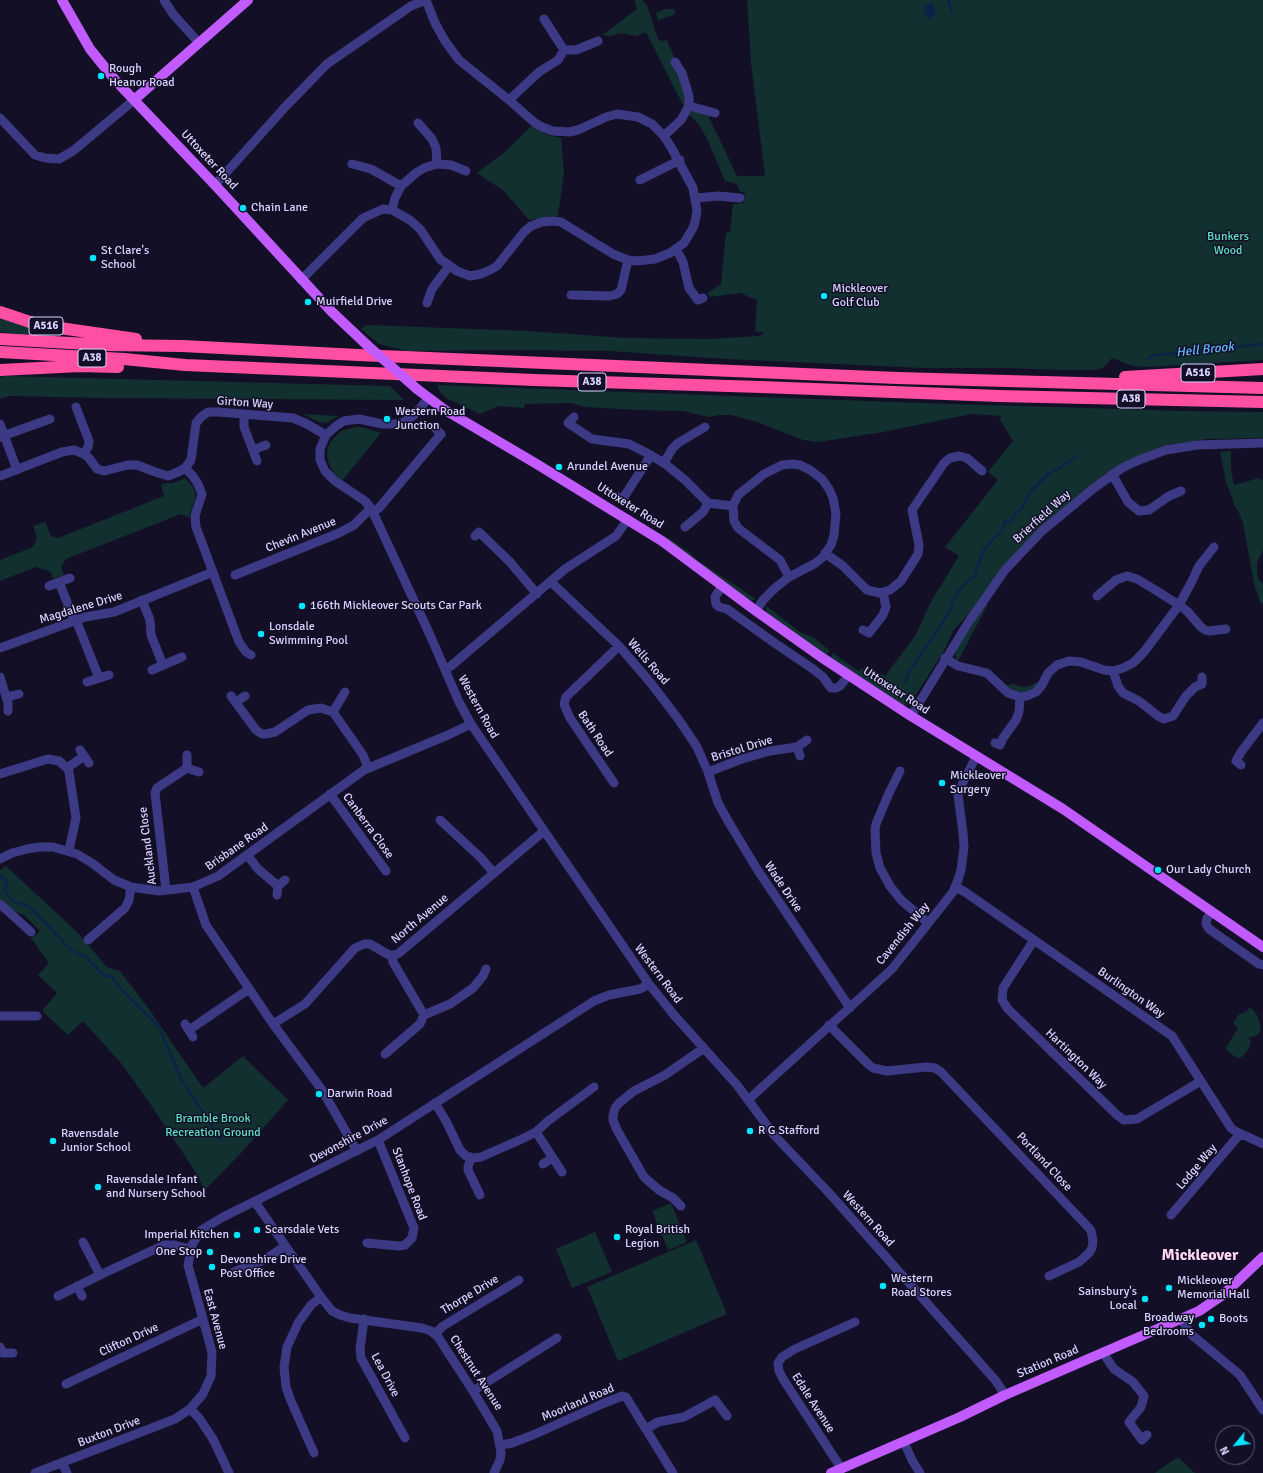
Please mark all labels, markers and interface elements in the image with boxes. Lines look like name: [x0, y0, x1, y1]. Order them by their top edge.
place label: Rough Heanor Road: [109, 62, 175, 90]
marker: Rough Heanor Road: [96, 71, 106, 81]
street label: Uttoxeter Road: [178, 127, 240, 193]
place label: Chain Lane: [251, 201, 308, 215]
marker: Chain Lane: [238, 203, 248, 213]
park label: Bunkers Wood: [1207, 230, 1249, 258]
place label: St Clare's School: [101, 244, 149, 272]
marker: St Clare's School: [88, 253, 98, 263]
place label: Mickleover Golf Club: [832, 282, 888, 310]
marker: Mickleover Golf Club: [819, 291, 829, 301]
place label: Muirfield Drive: [316, 295, 393, 309]
marker: Muirfield Drive: [303, 297, 313, 307]
road number: A516: [29, 317, 63, 335]
water label: Hell Brook: [1175, 339, 1235, 361]
road number: A38: [78, 349, 106, 367]
road number: A516: [1181, 364, 1215, 382]
road number: A38: [578, 373, 606, 391]
road number: A38: [1117, 390, 1145, 408]
street label: Girton Way: [216, 394, 274, 412]
place label: Western Road Junction: [395, 405, 465, 433]
marker: Western Road Junction: [382, 414, 392, 424]
place label: Arundel Avenue: [567, 460, 648, 474]
marker: Arundel Avenue: [554, 462, 564, 472]
street label: Uttoxeter Road: [594, 480, 666, 532]
street label: Brierfield Way: [1010, 487, 1074, 547]
street label: Chevin Avenue: [264, 514, 338, 556]
street label: Magdalene Drive: [38, 589, 124, 627]
place label: 166th Mickleover Scouts Car Park: [310, 599, 482, 613]
marker: 166th Mickleover Scouts Car Park: [297, 601, 307, 611]
place label: Lonsdale Swimming Pool: [269, 620, 348, 648]
marker: Lonsdale Swimming Pool: [256, 629, 266, 639]
street label: Wells Road: [624, 636, 672, 688]
street label: Uttoxeter Road: [860, 664, 932, 718]
street label: Western Road: [455, 673, 501, 741]
street label: Bath Road: [574, 708, 616, 760]
street label: Bristol Drive: [710, 733, 774, 765]
place label: Mickleover Surgery: [950, 769, 1006, 797]
marker: Mickleover Surgery: [937, 778, 947, 788]
street label: Canberra Close: [339, 790, 397, 862]
street label: Auckland Close: [136, 806, 160, 886]
street label: Brisbane Road: [203, 820, 271, 874]
street label: Wade Drive: [761, 859, 805, 915]
place label: Our Lady Church: [1166, 863, 1251, 877]
marker: Our Lady Church: [1153, 865, 1163, 875]
street label: North Avenue: [389, 891, 451, 947]
street label: Cavendish Way: [873, 900, 933, 968]
street label: Western Road: [631, 942, 685, 1006]
street label: Burlington Way: [1095, 965, 1167, 1021]
street label: Hartington Way: [1042, 1026, 1110, 1092]
place label: Darwin Road: [327, 1087, 392, 1101]
marker: Darwin Road: [314, 1089, 324, 1099]
park label: Bramble Brook Recreation Ground: [165, 1112, 261, 1140]
street label: Devonshire Drive: [307, 1113, 391, 1167]
place label: R G Stafford: [758, 1124, 820, 1138]
marker: R G Stafford: [745, 1126, 755, 1136]
place label: Ravensdale Junior School: [61, 1127, 131, 1155]
street label: Portland Close: [1013, 1130, 1075, 1194]
marker: Ravensdale Junior School: [48, 1136, 58, 1146]
street label: Lodge Way: [1174, 1141, 1220, 1193]
street label: Stanhope Road: [388, 1145, 430, 1223]
place label: Ravensdale Infant and Nursery School: [106, 1173, 206, 1201]
marker: Ravensdale Infant and Nursery School: [93, 1182, 103, 1192]
street label: Western Road: [839, 1188, 897, 1250]
place label: Scarsdale Vets: [265, 1223, 339, 1237]
place label: Royal British Legion: [625, 1223, 690, 1251]
marker: Scarsdale Vets: [252, 1225, 262, 1235]
place label: Imperial Kitchen: [144, 1228, 229, 1242]
marker: Imperial Kitchen: [232, 1230, 242, 1240]
marker: Royal British Legion: [612, 1232, 622, 1242]
place label: One Stop: [156, 1245, 202, 1259]
district label: Mickleover: [1162, 1246, 1238, 1266]
marker: One Stop: [205, 1247, 215, 1257]
place label: Devonshire Drive Post Office: [220, 1253, 306, 1281]
marker: Devonshire Drive Post Office: [207, 1262, 217, 1272]
street label: Thorpe Drive: [438, 1272, 502, 1318]
place label: Western Road Stores: [891, 1272, 952, 1300]
place label: Mickleover Memorial Hall: [1177, 1274, 1250, 1302]
marker: Western Road Stores: [878, 1281, 888, 1291]
marker: Mickleover Memorial Hall: [1164, 1283, 1174, 1293]
place label: Sainsbury's Local: [1078, 1285, 1137, 1313]
street label: East Avenue: [200, 1287, 230, 1351]
marker: Sainsbury's Local: [1140, 1294, 1150, 1304]
place label: Broadway Bedrooms: [1143, 1311, 1194, 1339]
place label: Boots: [1219, 1312, 1248, 1326]
marker: Boots: [1206, 1314, 1216, 1324]
street label: Clifton Drive: [97, 1320, 161, 1360]
marker: Broadway Bedrooms: [1197, 1320, 1207, 1330]
street label: Chestnut Avenue: [446, 1333, 506, 1413]
street label: Station Road: [1015, 1343, 1081, 1381]
street label: Lea Drive: [367, 1351, 403, 1399]
street label: Edale Avenue: [788, 1370, 838, 1436]
street label: Moorland Road: [540, 1381, 616, 1425]
street label: Buxton Drive: [76, 1413, 142, 1451]
north arrow: [1215, 1425, 1255, 1465]
text: N: [1217, 1444, 1232, 1457]

